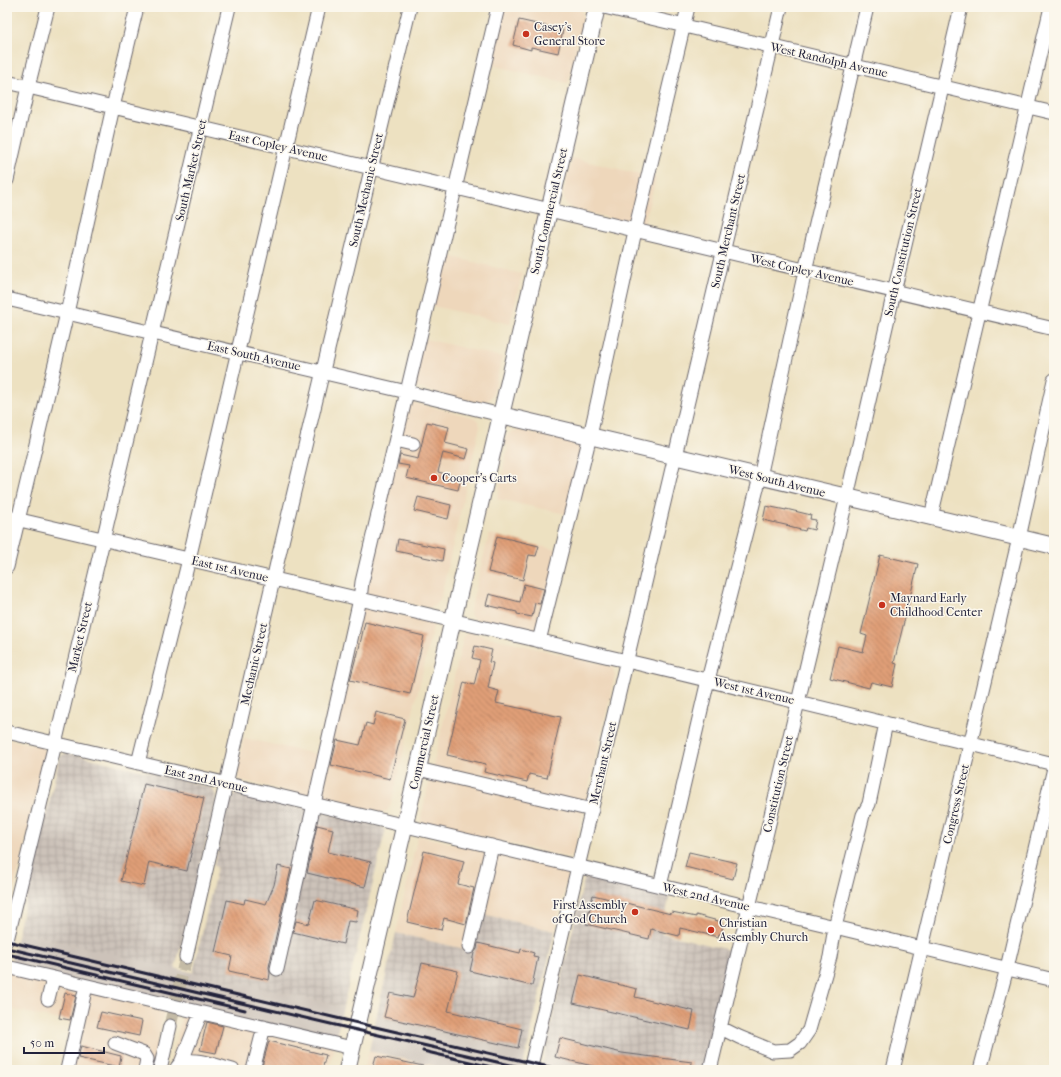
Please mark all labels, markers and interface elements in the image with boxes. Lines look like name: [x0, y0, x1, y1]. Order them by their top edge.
place label: Casey's General Store: [534, 20, 605, 48]
marker: Casey's General Store: [521, 29, 531, 39]
street label: West Randolph Avenue: [768, 39, 889, 80]
street label: South Market Street: [172, 117, 210, 222]
street label: East Copley Avenue: [227, 128, 329, 164]
street label: South Mechanic Street: [346, 131, 386, 248]
street label: South Commercial Street: [528, 146, 571, 276]
street label: South Merchant Street: [708, 172, 748, 290]
street label: South Constitution Street: [881, 186, 925, 318]
street label: West Copley Avenue: [748, 251, 855, 289]
street label: East South Avenue: [206, 338, 302, 374]
street label: West South Avenue: [726, 462, 827, 500]
place label: Cooper's Carts: [442, 471, 517, 485]
marker: Cooper's Carts: [429, 473, 439, 483]
street label: East 1st Avenue: [190, 553, 270, 585]
place label: Maynard Early Childhood Center: [890, 591, 983, 619]
street label: Market Street: [65, 600, 95, 674]
marker: Maynard Early Childhood Center: [877, 600, 887, 610]
street label: Mechanic Street: [238, 621, 270, 707]
street label: West 1st Avenue: [711, 675, 796, 707]
street label: Commercial Street: [406, 692, 442, 791]
street label: Merchant Street: [587, 719, 620, 806]
street label: Constitution Street: [760, 733, 796, 834]
street label: Congress Street: [940, 762, 972, 845]
street label: East 2nd Avenue: [163, 763, 249, 795]
street label: West 2nd Avenue: [660, 880, 751, 914]
place label: First Assembly of God Church: [552, 898, 628, 926]
marker: First Assembly of God Church: [630, 907, 640, 917]
place label: Christian Assembly Church: [718, 916, 808, 944]
marker: Christian Assembly Church: [706, 925, 716, 935]
scale bar: [24, 1029, 104, 1055]
text: 50 m: [30, 1036, 54, 1050]

